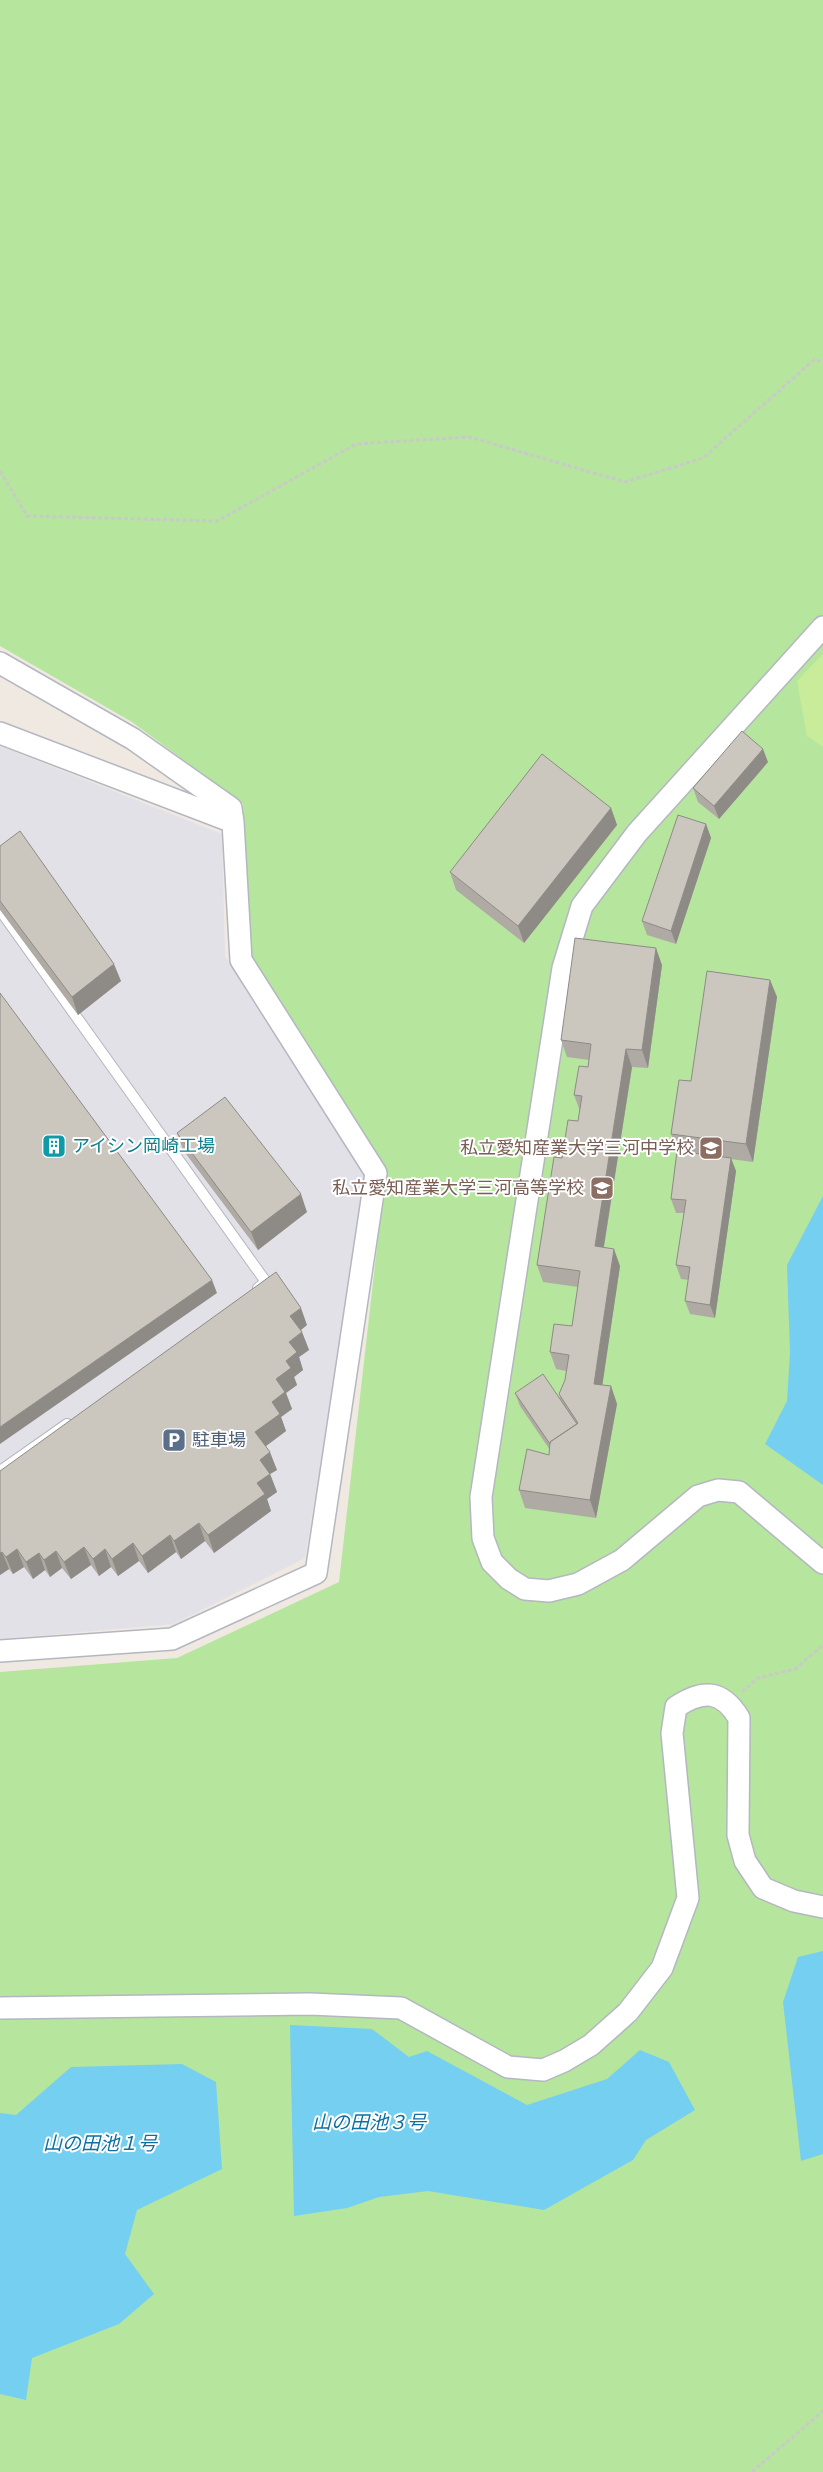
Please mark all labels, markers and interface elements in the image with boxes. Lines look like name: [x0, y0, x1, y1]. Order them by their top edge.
building icon: アイシン岡崎工場: [41, 1133, 67, 1159]
place label: アイシン岡崎工場: [72, 1135, 215, 1157]
school or university icon: 私立愛知産業大学三河中学校: [698, 1135, 724, 1161]
place label: 私立愛知産業大学三河中学校: [460, 1137, 694, 1159]
school or university icon: 私立愛知産業大学三河高等学校: [589, 1175, 615, 1201]
place label: 私立愛知産業大学三河高等学校: [332, 1177, 584, 1199]
parking icon: 駐車場: [161, 1427, 187, 1453]
place label: 駐車場: [192, 1429, 246, 1451]
water label: 山の田池３号: [312, 2111, 428, 2134]
water label: 山の田池１号: [43, 2132, 159, 2155]

